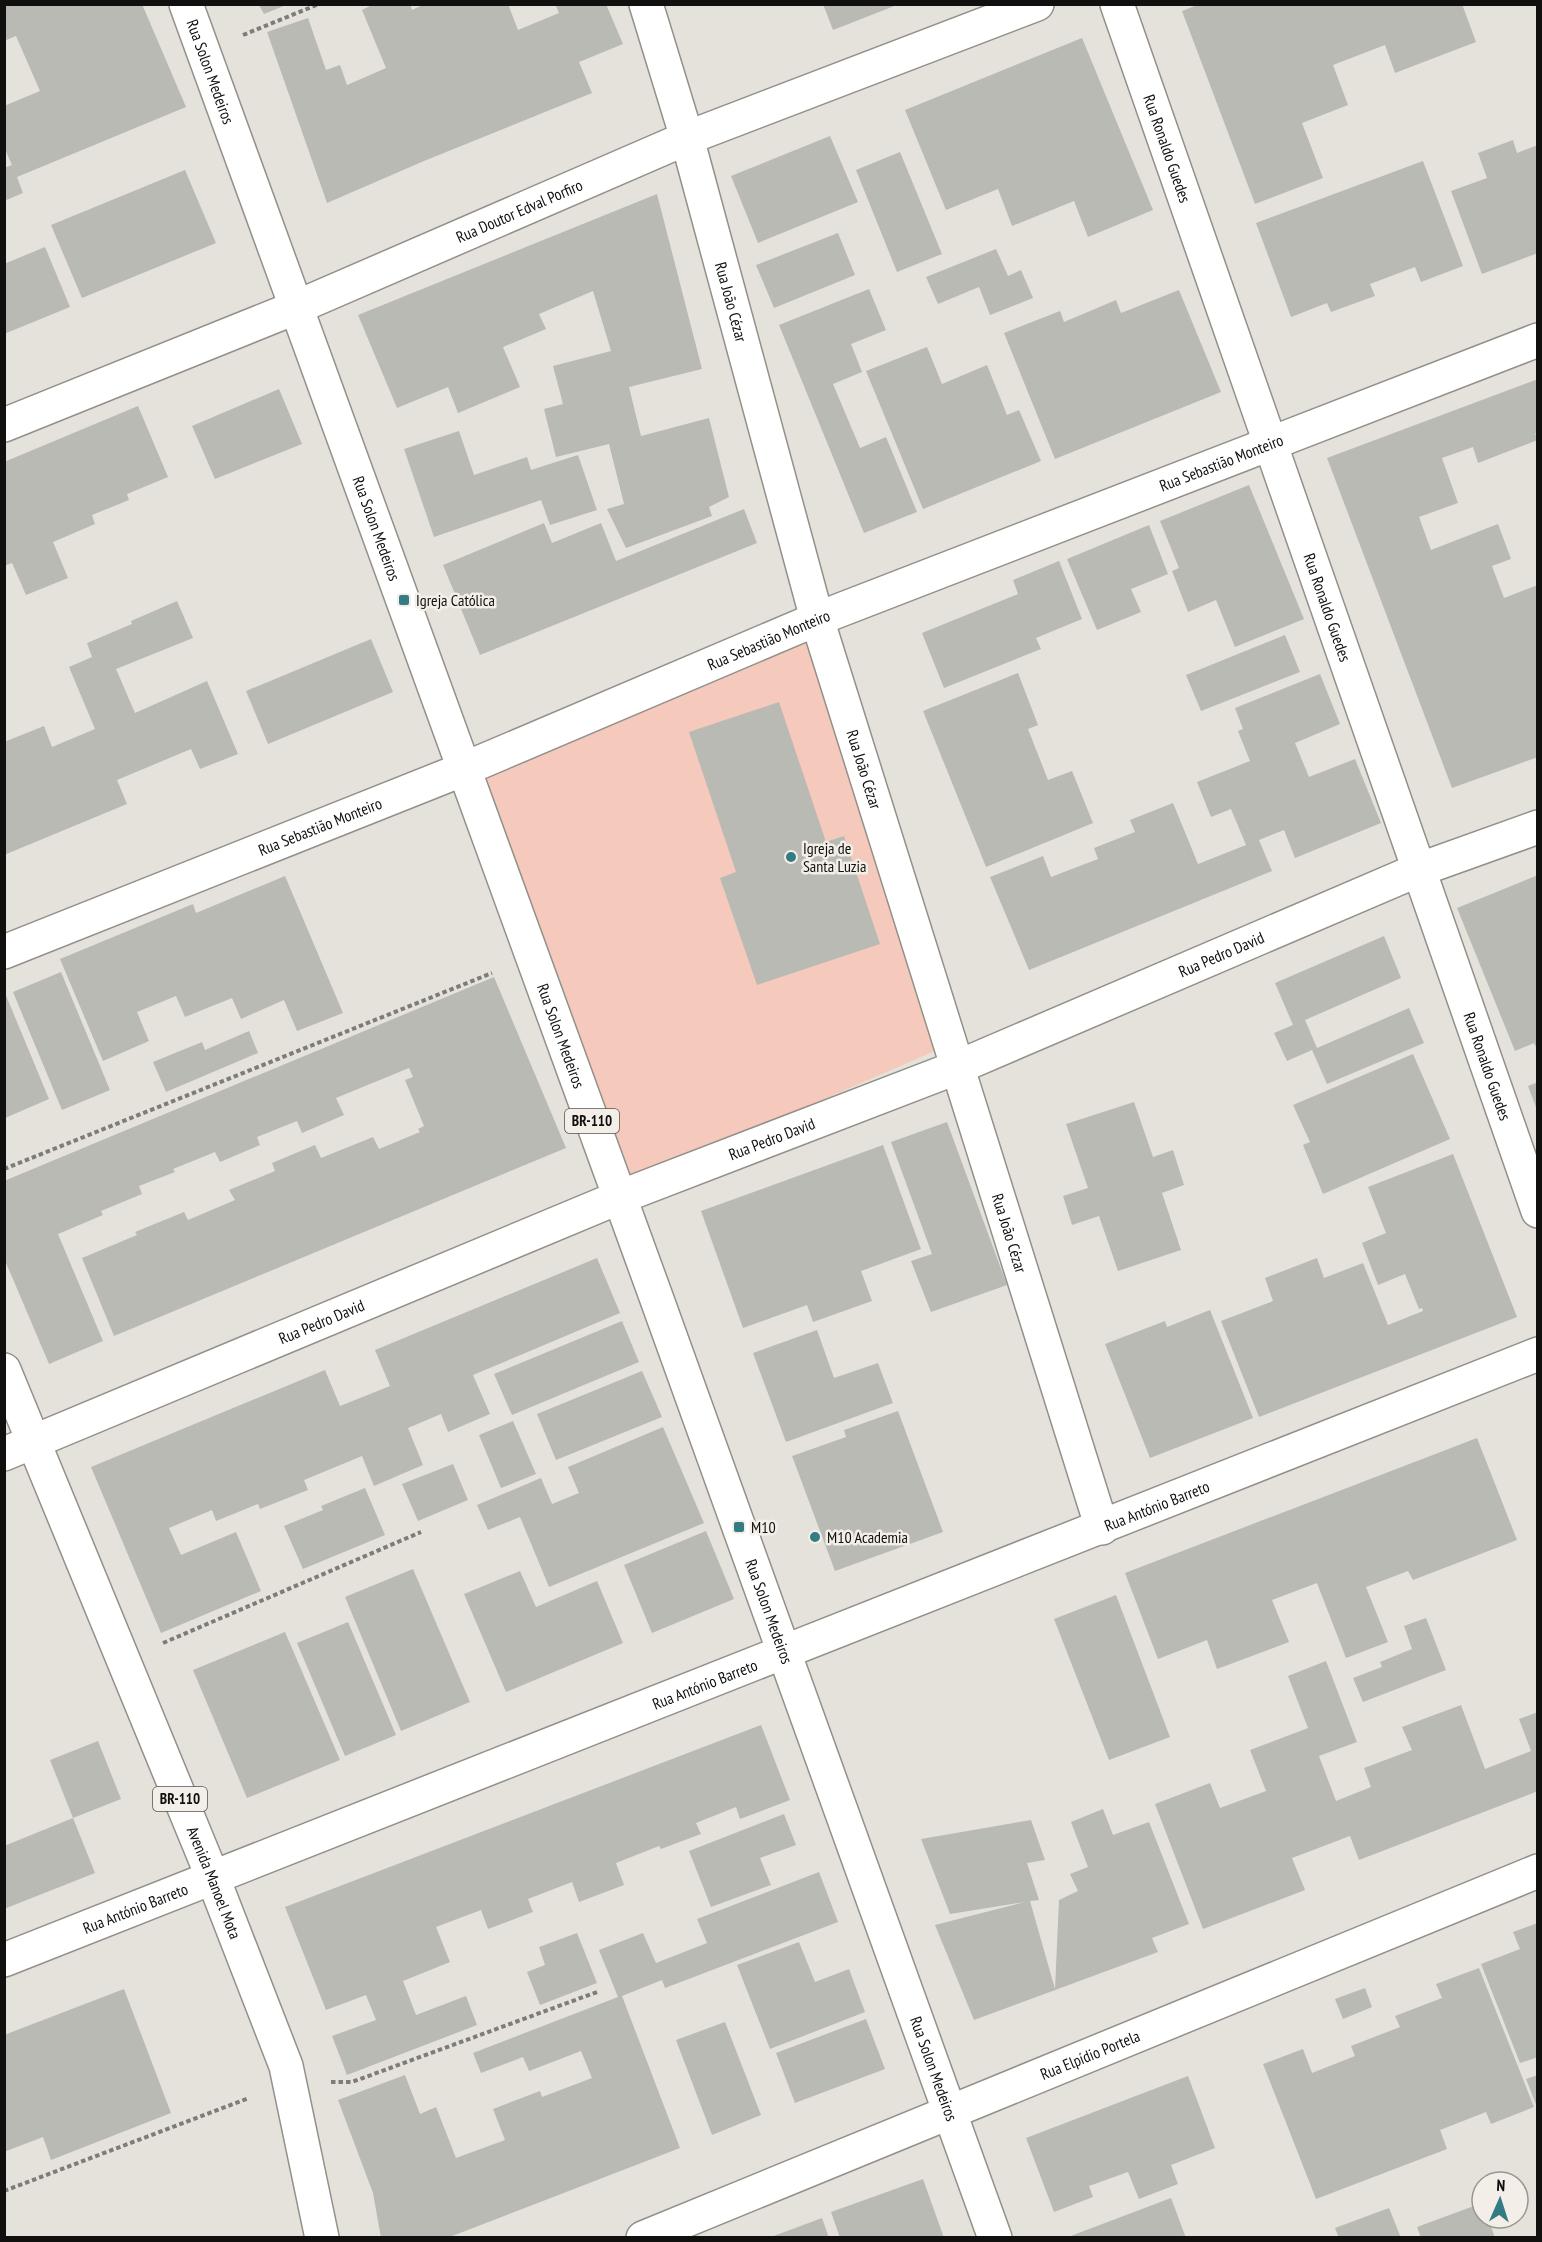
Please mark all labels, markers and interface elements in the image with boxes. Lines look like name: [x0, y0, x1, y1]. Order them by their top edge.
street label: Rua Solon Medeiros: [182, 17, 239, 127]
street label: Rua Ronaldo Guedes: [1139, 92, 1195, 205]
street label: Rua Doutor Edval Porfiro: [453, 175, 585, 247]
street label: Rua João Cézar: [711, 260, 752, 345]
street label: Rua Sebastião Monteiro: [1156, 430, 1286, 496]
street label: Rua Solon Medeiros: [348, 473, 405, 583]
street label: Rua Ronaldo Guedes: [1299, 551, 1356, 664]
place label: Igreja Católica: [416, 590, 495, 610]
marker: Igreja Católica: [397, 593, 411, 607]
street label: Rua Sebastião Monteiro: [704, 605, 833, 674]
street label: Rua João Cézar: [842, 727, 886, 812]
street label: Rua Sebastião Monteiro: [255, 793, 385, 860]
place label: Igreja de Santa Luzia: [803, 838, 866, 876]
marker: Igreja de Santa Luzia: [784, 850, 798, 864]
street label: Rua Pedro David: [1176, 927, 1267, 981]
street label: Rua Solon Medeiros: [533, 981, 589, 1091]
street label: Rua Ronaldo Guedes: [1459, 1009, 1516, 1123]
road number: BR-110: [565, 1109, 619, 1133]
street label: Rua Pedro David: [726, 1113, 818, 1164]
street label: Rua João Cézar: [988, 1191, 1032, 1276]
street label: Rua Pedro David: [276, 1295, 367, 1348]
street label: Rua António Barreto: [1101, 1476, 1212, 1535]
place label: M10: [751, 1517, 776, 1537]
marker: M10: [732, 1520, 746, 1534]
place label: M10 Academia: [827, 1527, 908, 1547]
marker: M10 Academia: [808, 1530, 822, 1544]
street label: Rua Solon Medeiros: [741, 1556, 797, 1667]
street label: Rua António Barreto: [649, 1654, 760, 1714]
road number: BR-110: [153, 1787, 207, 1811]
street label: Avenida Manoel Mota: [183, 1823, 246, 1942]
street label: Rua António Barreto: [80, 1879, 191, 1938]
street label: Rua Solon Medeiros: [906, 2014, 962, 2124]
street label: Rua Elpídio Portela: [1037, 2025, 1143, 2084]
north arrow: [1470, 2170, 1530, 2230]
text: N: [1496, 2175, 1506, 2195]

